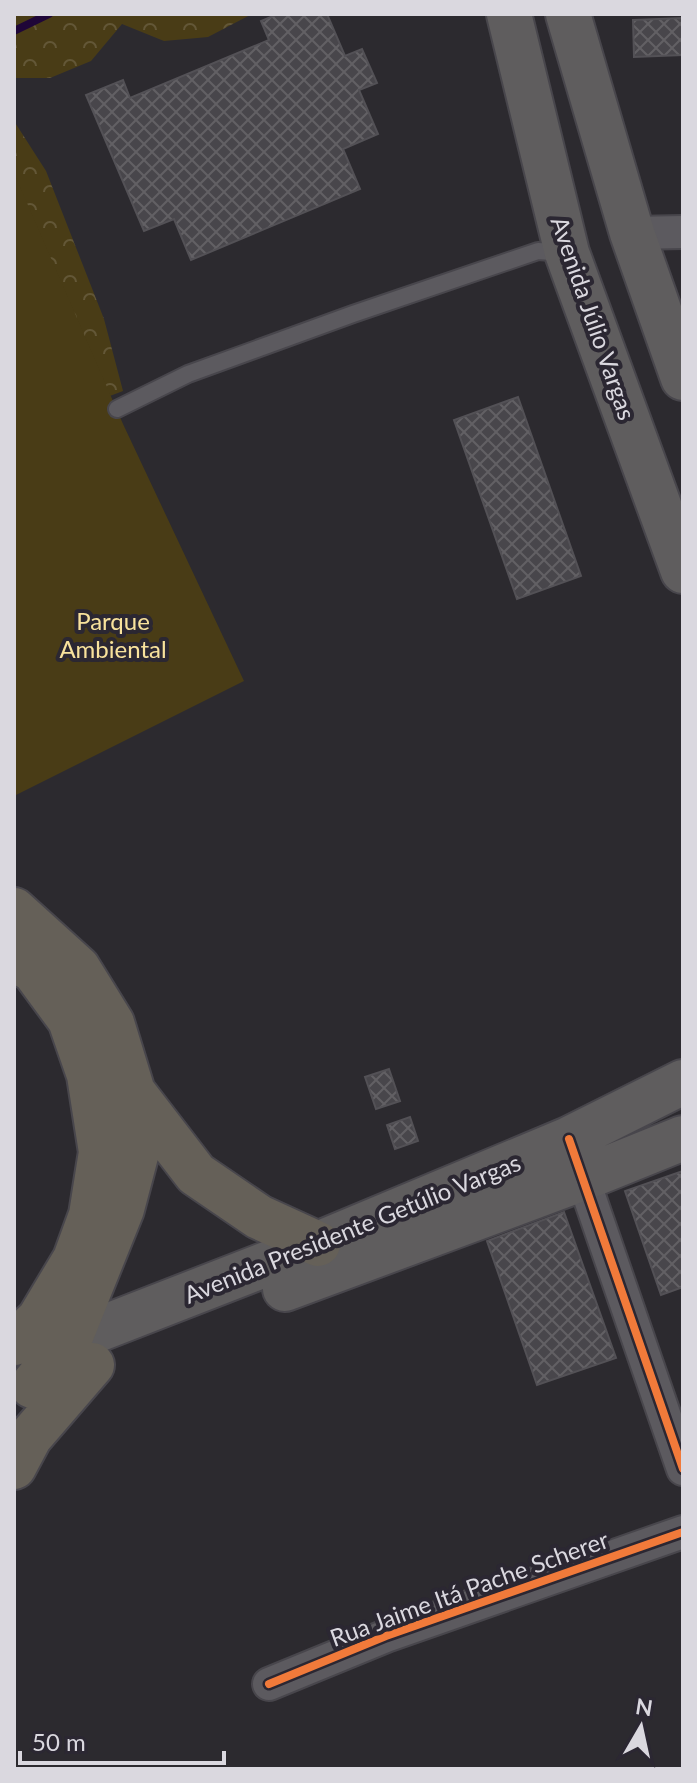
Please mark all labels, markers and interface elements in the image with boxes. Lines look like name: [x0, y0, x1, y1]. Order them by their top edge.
street label: Avenida Júlio Vargas: [546, 213, 642, 423]
park label: Parque Ambiental: [59, 606, 167, 663]
street label: Avenida Presidente Getúlio Vargas: [179, 1147, 525, 1309]
street label: Rua Jaime Itá Pache Scherer: [326, 1524, 612, 1652]
north arrow: [601, 1687, 681, 1767]
text: N: [634, 1692, 655, 1721]
scale bar: [20, 1715, 224, 1765]
text: 50 m: [32, 1727, 86, 1756]

